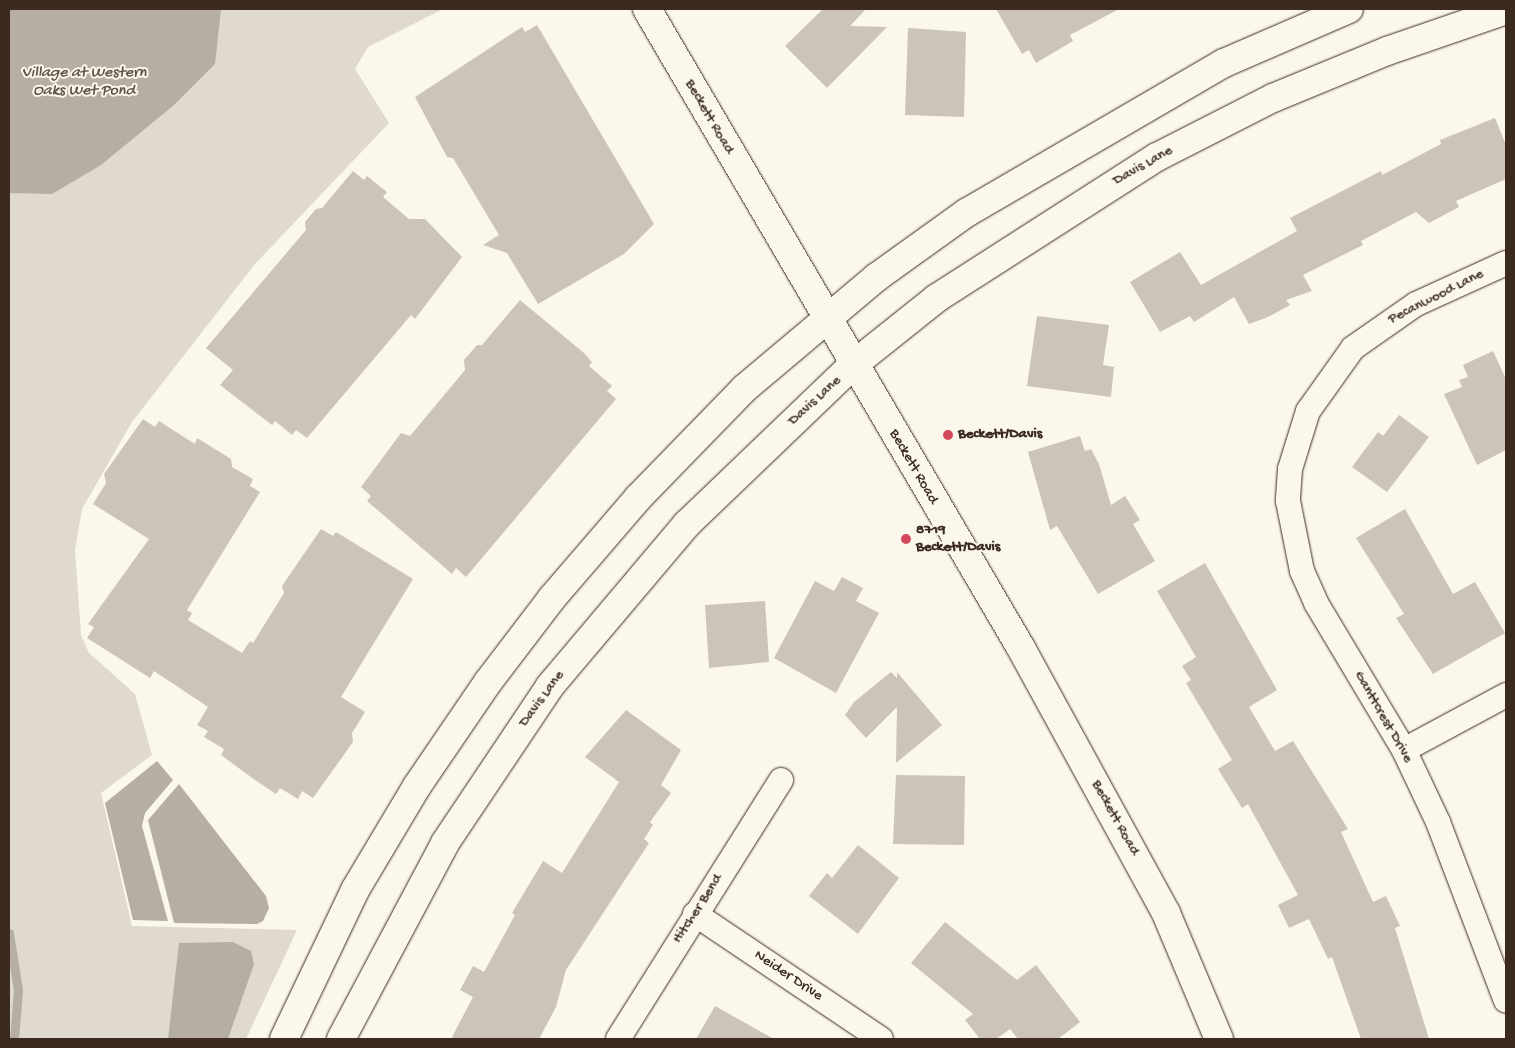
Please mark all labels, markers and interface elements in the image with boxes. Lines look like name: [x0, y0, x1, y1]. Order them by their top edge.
water label: Village at Western Oaks Wet Pond: [22, 64, 146, 102]
street label: Beckett Road: [680, 76, 738, 158]
street label: Davis Lane: [1110, 142, 1176, 190]
street label: Pecanwood Lane: [1385, 265, 1487, 329]
street label: Davis Lane: [785, 372, 845, 430]
street label: Beckett Road: [884, 426, 942, 508]
place label: Beckett/Davis: [958, 426, 1042, 444]
marker: Beckett/Davis: [942, 429, 954, 441]
place label: 8719 Beckett/Davis: [916, 521, 1000, 556]
marker: 8719 Beckett/Davis: [900, 533, 912, 545]
street label: Davis Lane: [515, 667, 569, 731]
street label: Ganttcrest Drive: [1349, 668, 1417, 766]
street label: Beckett Road: [1087, 777, 1143, 859]
street label: Hitcher Bend: [669, 871, 727, 947]
street label: Neider Drive: [750, 946, 826, 1006]

